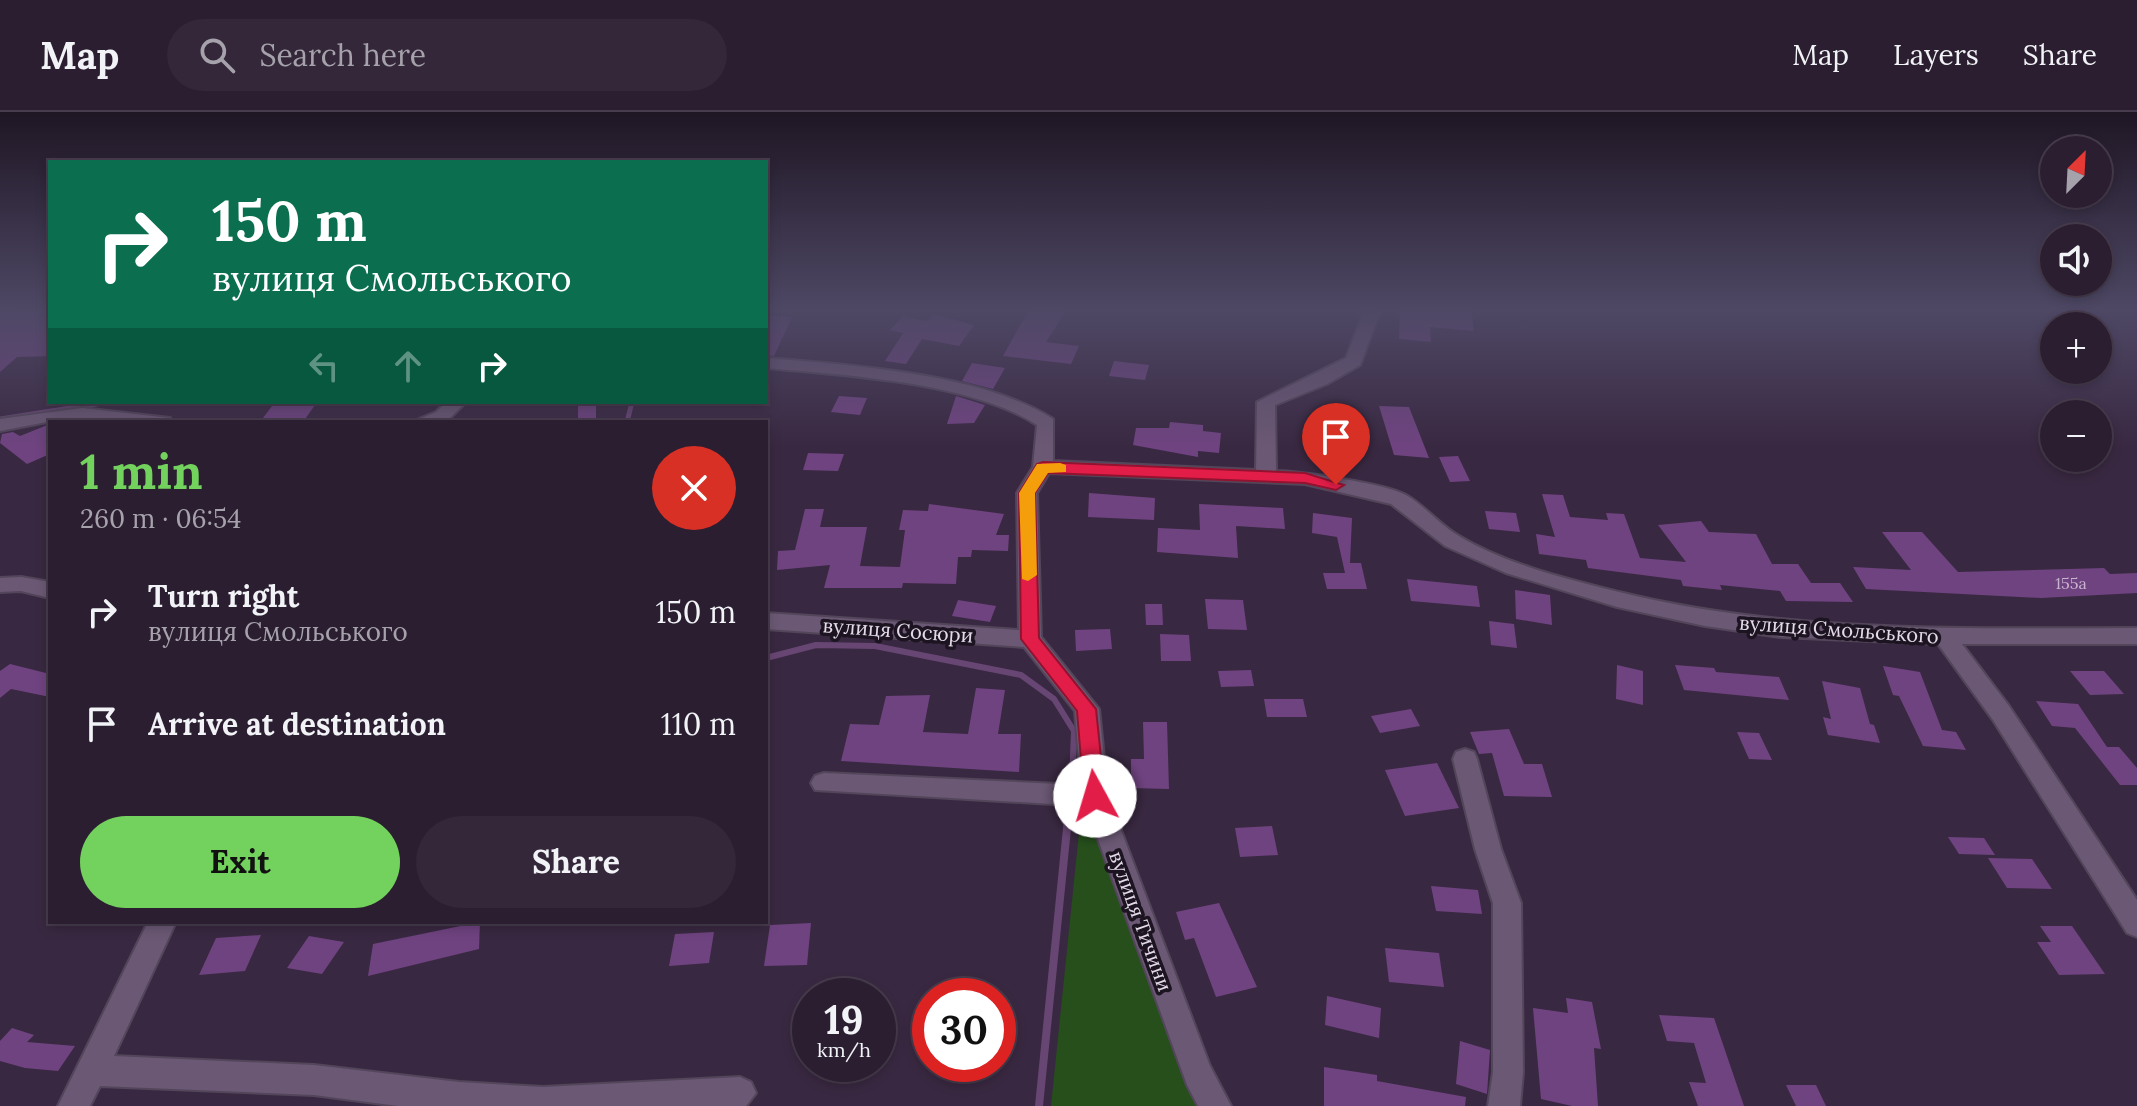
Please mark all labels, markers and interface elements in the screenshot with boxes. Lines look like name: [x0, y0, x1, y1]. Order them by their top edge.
search box: [167, 19, 727, 91]
text: Map: [40, 31, 119, 79]
icon: search: [195, 33, 239, 77]
text: Search here: [259, 36, 426, 74]
text: Map: [1792, 37, 1849, 73]
text: Layers: [1893, 37, 1979, 73]
text: Share: [2023, 37, 2097, 73]
north arrow: [2040, 136, 2112, 208]
map controls: [2040, 136, 2112, 472]
text: 150 m: [212, 185, 367, 256]
icon: right: [80, 192, 184, 296]
button: sound: [2040, 224, 2112, 296]
text: вулиця Смольського: [212, 255, 572, 301]
button: +: [2040, 312, 2112, 384]
icon: left: [302, 344, 346, 388]
icon: ahead: [386, 344, 430, 388]
icon: right: [470, 344, 514, 388]
button: −: [2040, 400, 2112, 472]
pin: [1302, 403, 1370, 485]
icon: arrive: [1314, 415, 1358, 459]
text: 1 min: [80, 441, 203, 502]
button: close: [652, 446, 736, 530]
text: 260 m · 06:54: [80, 502, 241, 535]
house number: 155а: [2055, 573, 2087, 593]
text: Turn right: [148, 577, 299, 615]
icon: right: [80, 590, 124, 634]
text: 150 m: [655, 593, 736, 631]
street label: вулиця Смольського: [1739, 610, 1939, 648]
street label: вулиця Сосюри: [822, 612, 974, 648]
text: вулиця Смольського: [148, 615, 408, 648]
icon: arrive: [80, 702, 124, 746]
text: Arrive at destination: [148, 705, 446, 743]
text: 110 m: [661, 705, 736, 743]
position arrow: [1053, 754, 1137, 838]
button: Exit: [80, 816, 400, 908]
button: Share: [416, 816, 736, 908]
street label: вулиця Тичини: [1104, 847, 1178, 995]
speed limit sign: 30: [912, 978, 1016, 1082]
text: 19: [824, 994, 864, 1045]
text: km/h: [817, 1037, 871, 1062]

